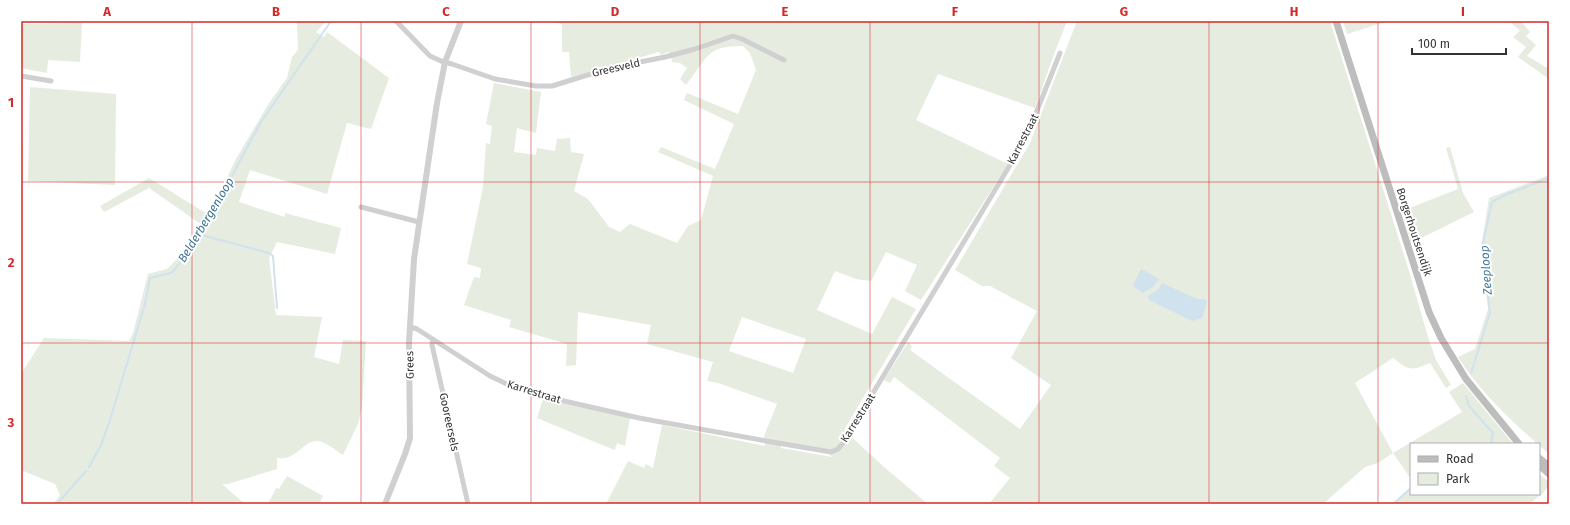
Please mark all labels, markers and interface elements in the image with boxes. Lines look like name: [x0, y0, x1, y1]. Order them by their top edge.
text: A: [102, 4, 111, 19]
text: B: [272, 4, 280, 19]
text: C: [442, 4, 450, 19]
text: D: [611, 4, 620, 19]
text: E: [782, 4, 789, 19]
text: F: [952, 4, 959, 19]
text: G: [1120, 4, 1128, 19]
text: H: [1290, 4, 1298, 19]
text: I: [1461, 4, 1465, 19]
scale bar: [1412, 30, 1506, 56]
text: 100 m: [1418, 37, 1450, 51]
street label: Greesveld: [591, 56, 641, 80]
text: 1: [8, 95, 14, 110]
street label: Karrestraat: [1005, 111, 1041, 167]
water label: Belderbergenloop: [175, 175, 237, 265]
street label: Borgerhoutsendijk: [1394, 186, 1435, 278]
water label: Zeeploop: [1477, 245, 1495, 296]
text: 2: [8, 255, 15, 270]
street label: Grees: [403, 351, 417, 379]
street label: Karrestraat: [506, 378, 562, 406]
street label: Karrestraat: [838, 391, 878, 445]
street label: Gooreersels: [436, 392, 462, 452]
text: 3: [7, 415, 15, 430]
legend: [1410, 443, 1540, 495]
text: Road: [1446, 452, 1474, 466]
text: Park: [1446, 472, 1470, 486]

